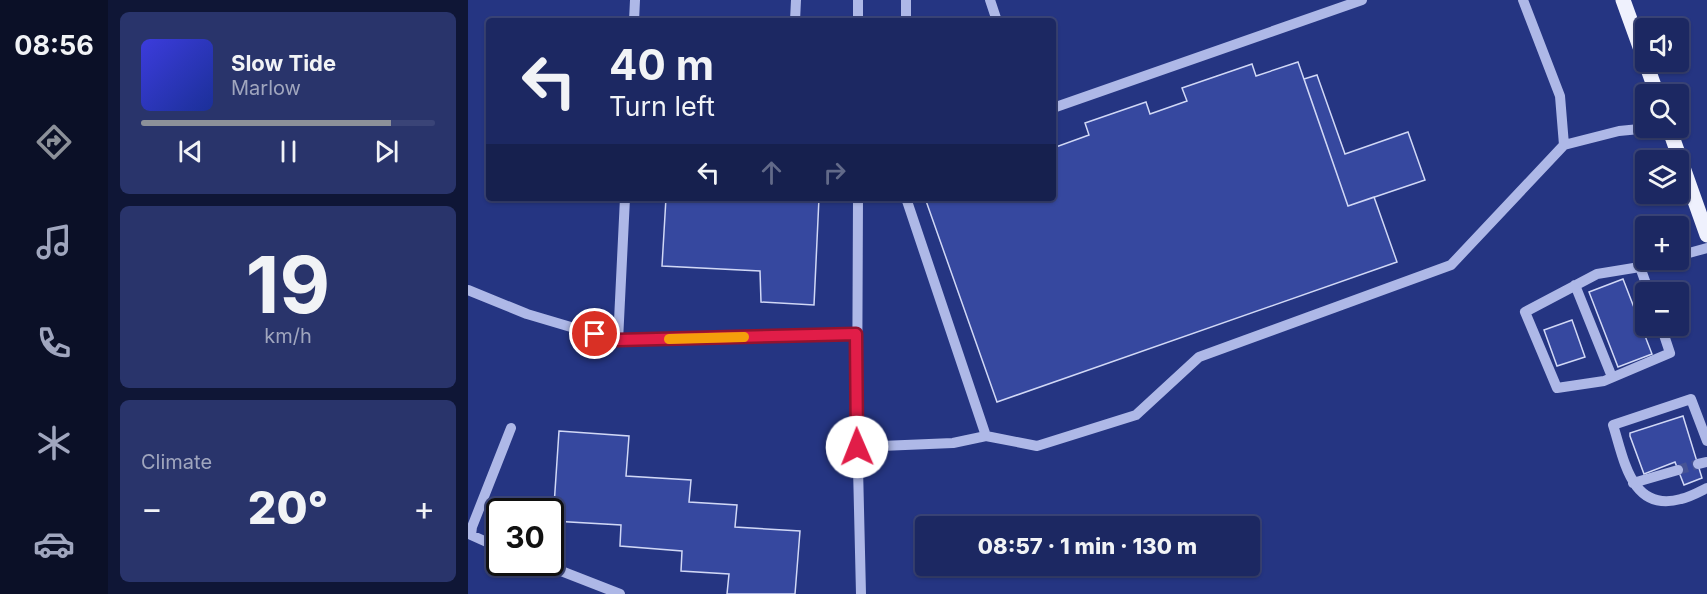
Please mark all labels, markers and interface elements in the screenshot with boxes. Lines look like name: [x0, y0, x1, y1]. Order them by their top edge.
map controls: [1635, 18, 1689, 336]
button: sound: [1635, 18, 1689, 72]
text: 08:56: [14, 29, 94, 62]
text: 40 m: [609, 39, 714, 90]
icon: left: [510, 42, 588, 120]
text: Slow Tide: [231, 50, 336, 76]
text: Marlow: [231, 76, 301, 100]
button: search: [1635, 84, 1689, 138]
text: Turn left: [609, 90, 715, 123]
icon: directions: [33, 121, 75, 163]
icon: previous: [174, 135, 207, 168]
icon: pause: [272, 135, 305, 168]
icon: next: [370, 135, 403, 168]
button: layers: [1635, 150, 1689, 204]
icon: left: [692, 156, 725, 189]
icon: ahead: [755, 156, 788, 189]
icon: right: [818, 156, 851, 189]
button: +: [1635, 216, 1689, 270]
icon: music: [33, 221, 75, 263]
text: 19: [246, 237, 330, 332]
button: −: [1635, 282, 1689, 336]
pin: [569, 308, 620, 359]
icon: arrive: [578, 317, 611, 350]
icon: phone: [33, 322, 75, 364]
text: km/h: [264, 324, 312, 348]
position arrow: [825, 415, 889, 479]
icon: climate: [33, 422, 75, 464]
text: Climate: [141, 450, 212, 474]
text: 20°: [248, 480, 328, 535]
text: −: [141, 488, 163, 528]
text: +: [413, 488, 435, 528]
speed limit sign: 30: [486, 498, 564, 576]
icon: car: [33, 523, 75, 565]
text: 08:57 · 1 min · 130 m: [978, 533, 1197, 559]

